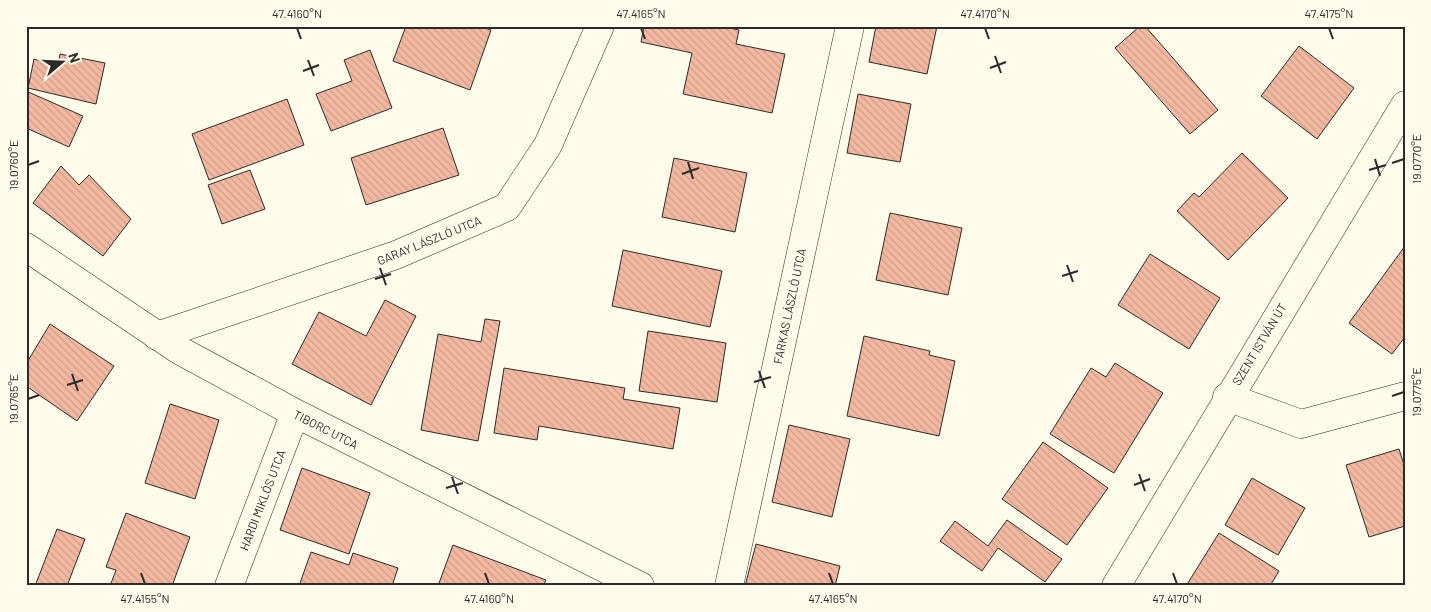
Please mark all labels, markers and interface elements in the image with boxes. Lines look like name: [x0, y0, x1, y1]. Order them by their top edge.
text: 47.4160°N: [272, 6, 322, 20]
text: 47.4165°N: [616, 6, 666, 20]
text: 47.4170°N: [960, 6, 1010, 20]
text: 47.4175°N: [1305, 6, 1353, 20]
north arrow: [38, 38, 88, 88]
text: N: [65, 50, 84, 65]
text: 19.0770°E: [1409, 134, 1423, 184]
text: 19.0760°E: [6, 140, 20, 190]
street label: GARAY LÁSZLÓ UTCA: [375, 213, 483, 267]
street label: FARKAS LÁSZLÓ UTCA: [770, 247, 808, 365]
street label: SZENT ISTVÁN ÚT: [1229, 300, 1289, 388]
text: 19.0775°E: [1409, 367, 1423, 417]
text: 19.0765°E: [6, 374, 20, 424]
street label: TIBORC UTCA: [291, 407, 361, 451]
street label: HARDI MIKLÓS UTCA: [236, 448, 288, 552]
text: 47.4155°N: [120, 591, 170, 605]
text: 47.4160°N: [464, 591, 514, 605]
text: 47.4165°N: [808, 591, 858, 605]
text: 47.4170°N: [1152, 591, 1202, 605]

